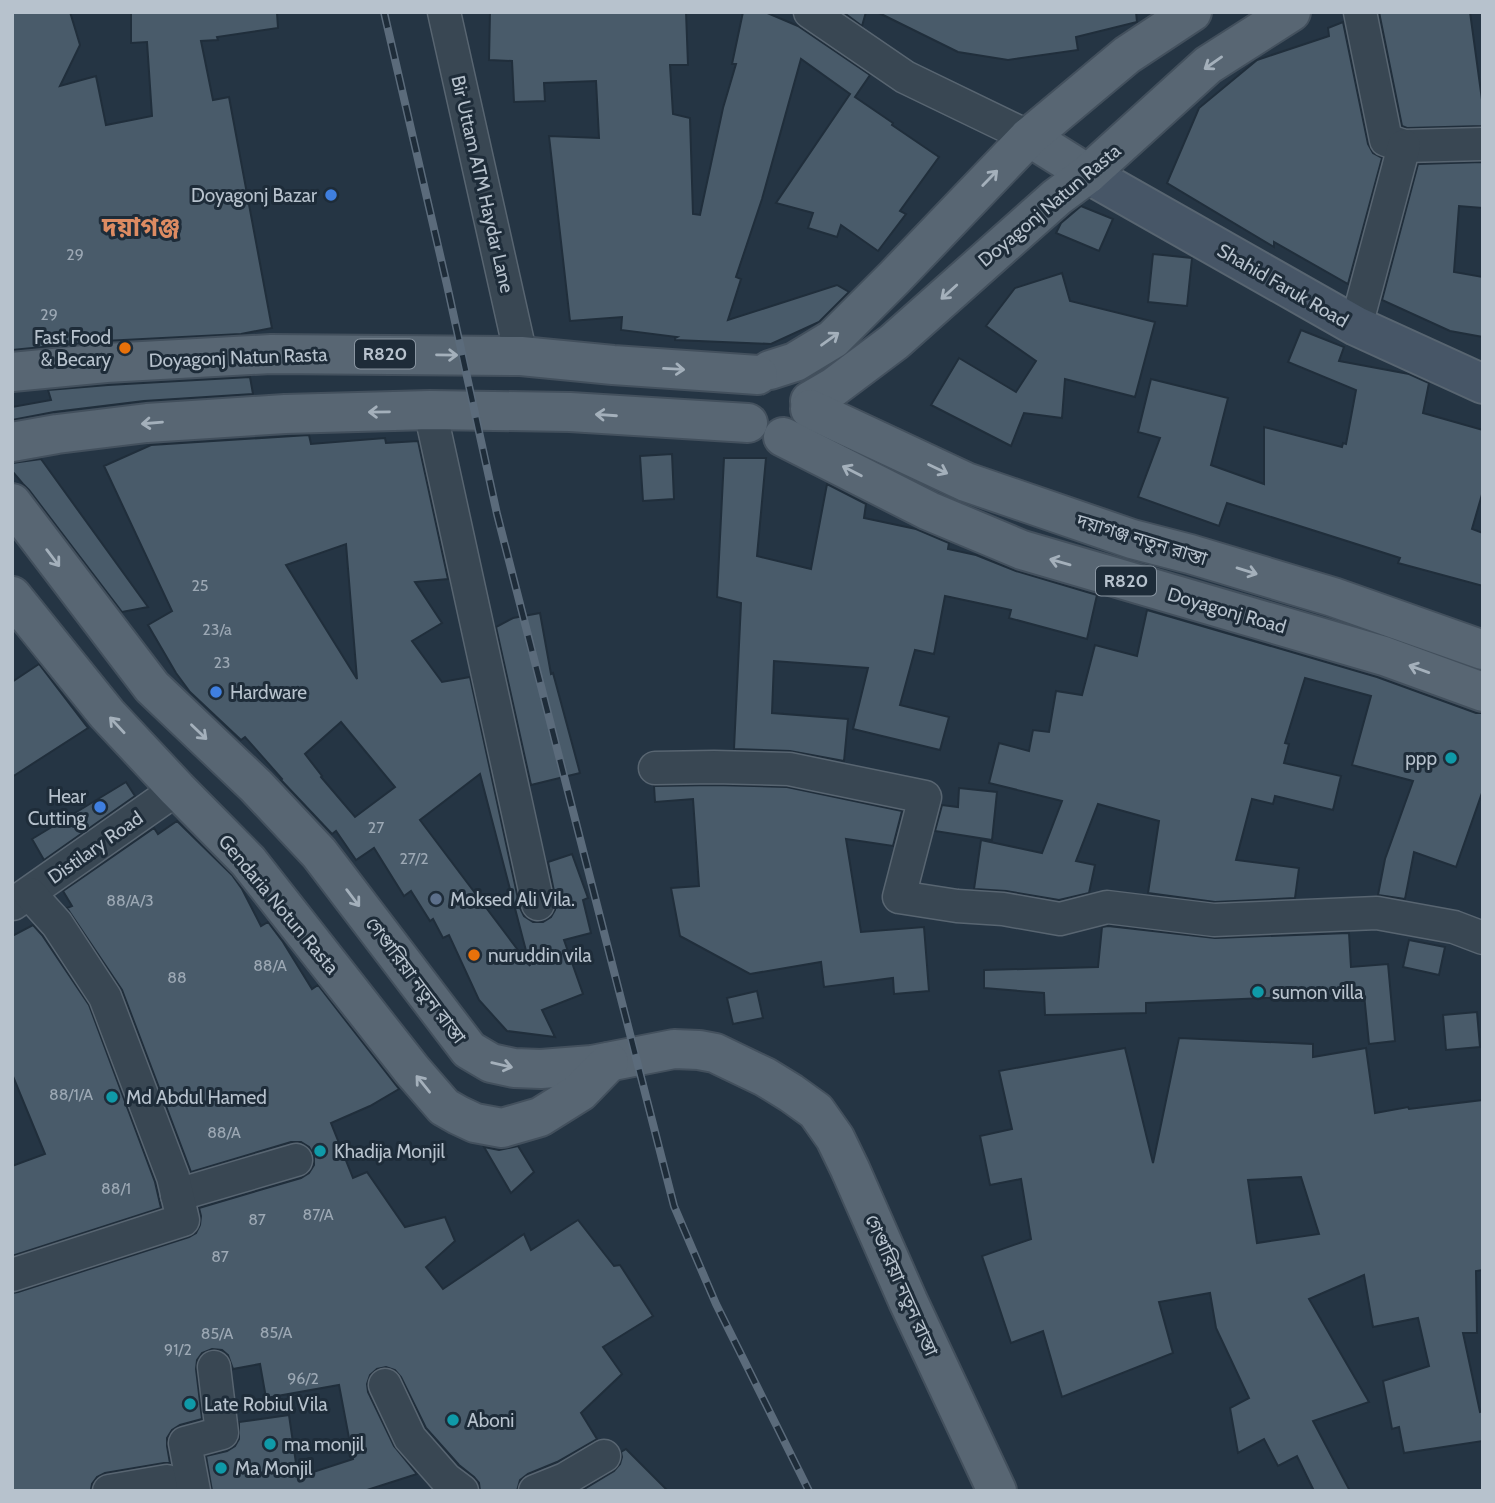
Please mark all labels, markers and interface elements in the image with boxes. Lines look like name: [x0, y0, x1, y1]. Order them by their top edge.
one-way arrow: [1204, 56, 1223, 70]
street label: Bir Uttam ATM Haydar Lane: [446, 73, 519, 295]
street label: Doyagonj Natun Rasta: [974, 139, 1125, 272]
one-way arrow: [982, 169, 998, 187]
place label: Doyagonj Bazar: [191, 184, 317, 207]
marker: Doyagonj Bazar: [323, 187, 339, 203]
district label: দয়াগঞ্জ: [101, 211, 180, 243]
street label: Shahid Faruk Road: [1213, 239, 1352, 332]
house number: 29: [66, 245, 84, 264]
one-way arrow: [940, 284, 958, 300]
house number: 29: [40, 305, 58, 324]
place label: Fast Food & Becary: [34, 326, 111, 371]
one-way arrow: [820, 332, 839, 346]
marker: Fast Food & Becary: [117, 340, 133, 356]
road number: R820: [355, 340, 415, 368]
street label: Doyagonj Natun Rasta: [148, 343, 328, 372]
one-way arrow: [436, 348, 459, 362]
one-way arrow: [662, 363, 685, 376]
one-way arrow: [367, 405, 390, 418]
one-way arrow: [595, 408, 618, 421]
one-way arrow: [141, 417, 163, 430]
one-way arrow: [927, 463, 948, 476]
one-way arrow: [842, 464, 862, 478]
street label: দয়াগঞ্জ নতুন রাস্তা: [1073, 508, 1211, 571]
one-way arrow: [46, 548, 61, 566]
one-way arrow: [1049, 554, 1071, 567]
one-way arrow: [1236, 565, 1258, 578]
road number: R820: [1096, 566, 1156, 596]
house number: 25: [191, 576, 209, 595]
street label: Doyagonj Road: [1165, 583, 1289, 638]
house number: 23/a: [202, 620, 232, 639]
house number: 23: [213, 653, 231, 672]
one-way arrow: [1408, 662, 1430, 674]
place label: Hardware: [230, 681, 307, 704]
marker: Hardware: [208, 684, 224, 700]
one-way arrow: [109, 717, 126, 734]
one-way arrow: [190, 723, 207, 740]
place label: ppp: [1405, 747, 1437, 770]
marker: ppp: [1443, 750, 1459, 766]
place label: Hear Cutting: [28, 785, 87, 830]
marker: Hear Cutting: [92, 799, 108, 815]
street label: Distilary Road: [43, 806, 147, 889]
house number: 27: [368, 818, 384, 837]
street label: Gendaria Notun Rasta: [214, 830, 344, 979]
house number: 27/2: [399, 849, 429, 868]
one-way arrow: [346, 888, 361, 907]
place label: Moksed Ali Vila.: [450, 888, 575, 911]
house number: 88/A/3: [106, 891, 154, 910]
marker: Moksed Ali Vila.: [428, 891, 444, 907]
street label: গেণ্ডারিয়া নতুন রাস্তা: [361, 913, 471, 1049]
place label: nuruddin vila: [488, 944, 592, 967]
marker: nuruddin vila: [466, 947, 482, 963]
house number: 88/A: [253, 956, 287, 975]
house number: 88: [167, 968, 187, 987]
place label: sumon villa: [1272, 981, 1363, 1004]
marker: sumon villa: [1250, 984, 1266, 1000]
one-way arrow: [490, 1059, 513, 1073]
one-way arrow: [416, 1076, 431, 1094]
house number: 88/1/A: [49, 1085, 93, 1104]
place label: Md Abdul Hamed: [126, 1086, 267, 1109]
marker: Md Abdul Hamed: [104, 1089, 120, 1105]
house number: 88/A: [207, 1123, 241, 1142]
place label: Khadija Monjil: [334, 1140, 445, 1163]
marker: Khadija Monjil: [312, 1143, 328, 1159]
house number: 88/1: [101, 1179, 131, 1198]
house number: 87/A: [302, 1205, 334, 1224]
house number: 87: [248, 1210, 266, 1229]
street label: গেণ্ডারিয়া নতুন রাস্তা: [860, 1211, 943, 1360]
house number: 87: [211, 1247, 229, 1266]
house number: 85/A: [260, 1323, 292, 1342]
house number: 85/A: [201, 1324, 233, 1343]
house number: 91/2: [164, 1340, 192, 1359]
house number: 96/2: [287, 1369, 319, 1388]
place label: Late Robiul Vila: [204, 1393, 328, 1416]
marker: Late Robiul Vila: [182, 1396, 198, 1412]
place label: Aboni: [467, 1409, 514, 1432]
marker: Aboni: [445, 1412, 461, 1428]
place label: ma monjil: [284, 1433, 365, 1456]
marker: ma monjil: [262, 1436, 278, 1452]
place label: Ma Monjil: [235, 1457, 313, 1480]
marker: Ma Monjil: [213, 1460, 229, 1476]

